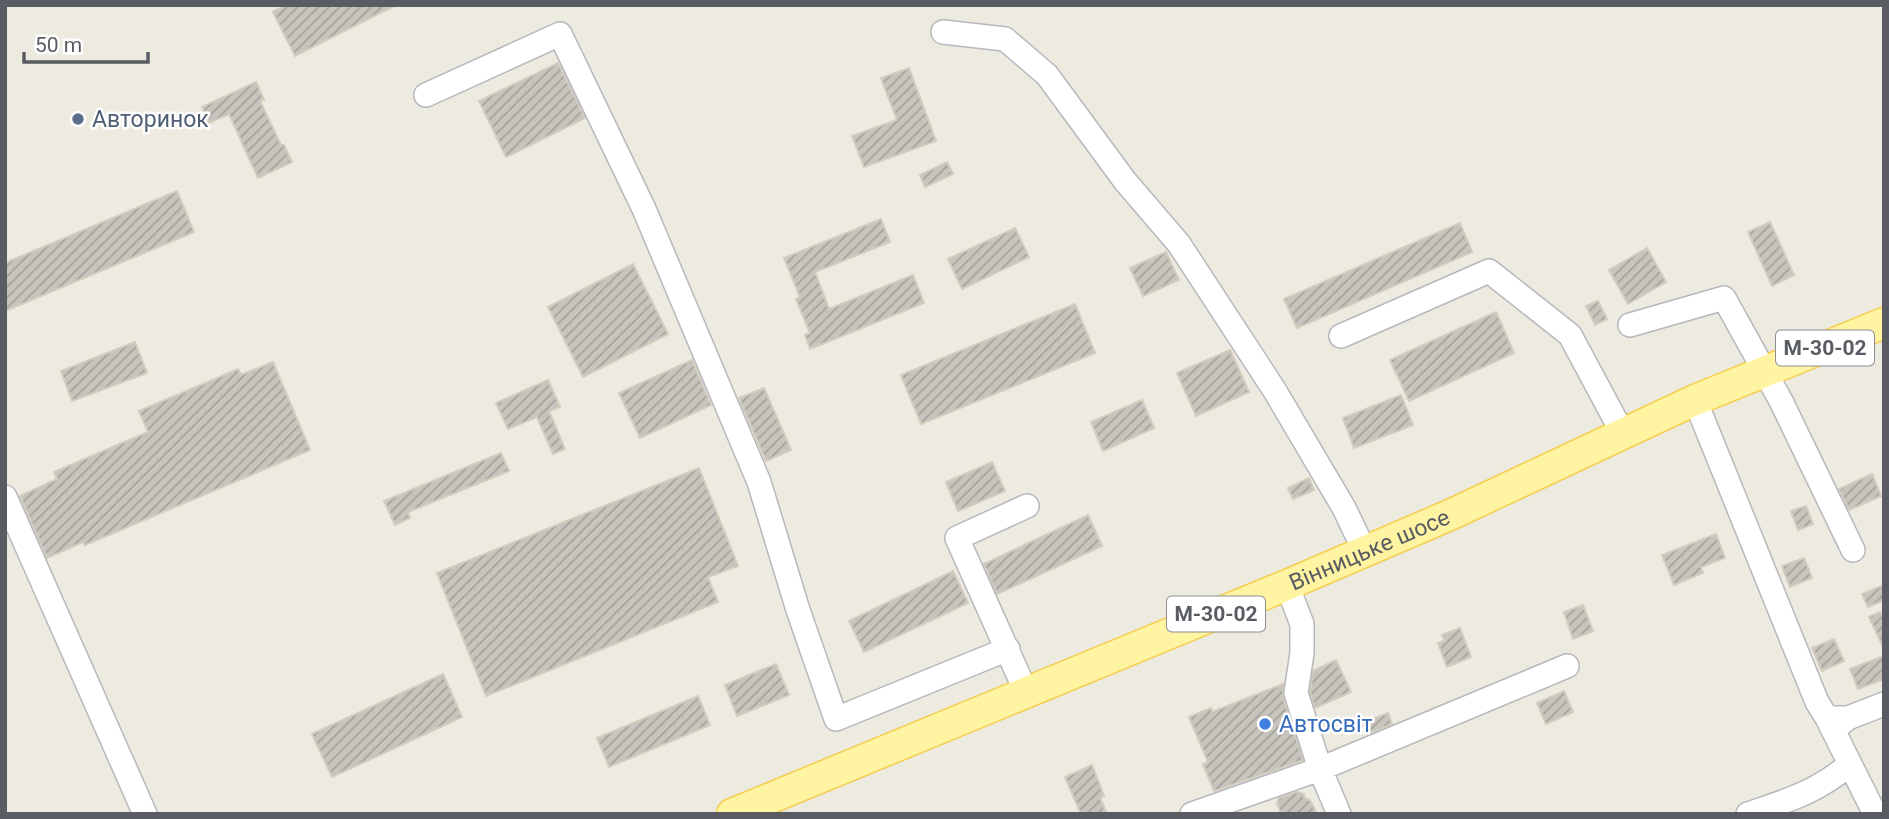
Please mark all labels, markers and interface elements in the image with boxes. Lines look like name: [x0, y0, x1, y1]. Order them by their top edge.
scale bar: [24, 21, 149, 65]
text: 50 m: [35, 33, 82, 57]
place label: Авторинок: [92, 106, 209, 133]
marker: Авторинок: [70, 111, 86, 127]
road number: М-30-02: [1776, 330, 1874, 366]
street label: Вінницьке шосе: [1285, 503, 1454, 596]
road number: М-30-02: [1167, 596, 1265, 632]
place label: Автосвіт: [1279, 711, 1373, 738]
marker: Автосвіт: [1257, 716, 1273, 732]

